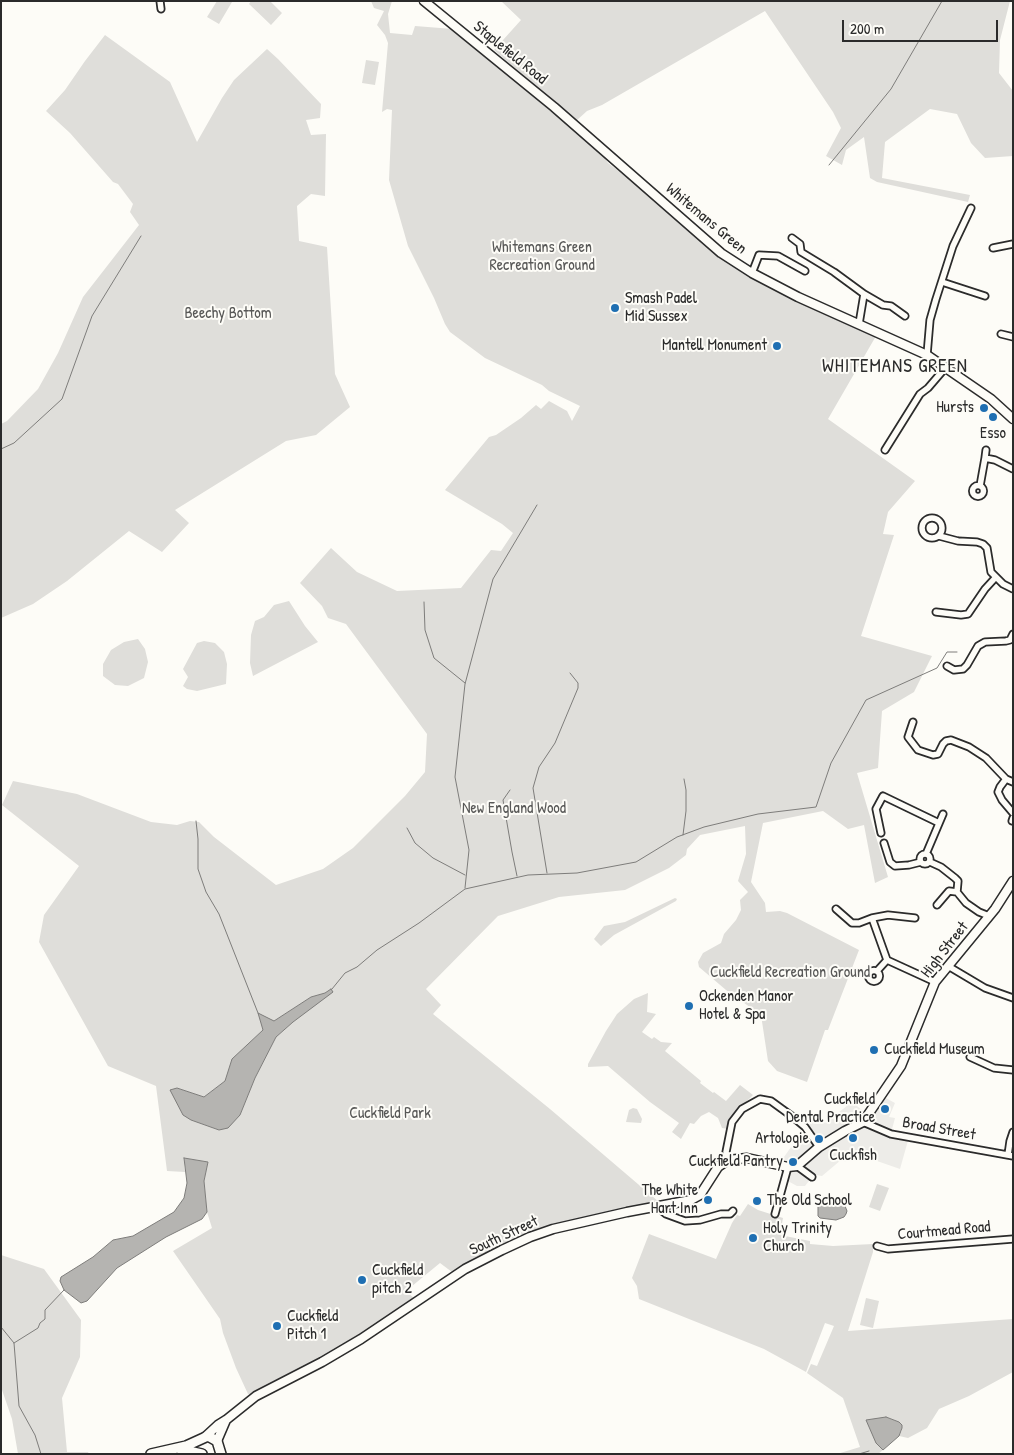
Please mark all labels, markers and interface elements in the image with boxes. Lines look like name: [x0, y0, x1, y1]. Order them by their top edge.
scale bar: [844, 10, 1000, 42]
street label: Staplefield Road: [469, 17, 551, 89]
text: 200 m: [850, 18, 884, 39]
street label: Whitemans Green: [662, 179, 750, 259]
park label: Whitemans Green Recreation Ground: [489, 238, 595, 276]
place label: Smash Padel Mid Sussex: [625, 289, 697, 327]
marker: Smash Padel Mid Sussex: [609, 302, 621, 314]
park label: Beechy Bottom: [184, 304, 272, 324]
place label: Mantell Monument: [662, 336, 767, 356]
marker: Mantell Monument: [771, 340, 783, 352]
district label: WHITEMANS GREEN: [820, 356, 970, 378]
place label: Hursts: [936, 398, 974, 418]
marker: Hursts: [978, 402, 990, 414]
marker: Esso: [987, 411, 999, 423]
place label: Esso: [980, 424, 1006, 444]
park label: New England Wood: [462, 799, 566, 819]
street label: High Street: [917, 918, 973, 982]
park label: Cuckfield Recreation Ground: [710, 963, 870, 983]
place label: Ockenden Manor Hotel & Spa: [699, 987, 793, 1025]
marker: Ockenden Manor Hotel & Spa: [683, 1000, 695, 1012]
place label: Cuckfield Museum: [884, 1040, 985, 1060]
marker: Cuckfield Museum: [868, 1044, 880, 1056]
place label: Cuckfield Dental Practice: [786, 1090, 875, 1128]
marker: Cuckfield Dental Practice: [879, 1103, 891, 1115]
park label: Cuckfield Park: [349, 1104, 431, 1124]
street label: Broad Street: [901, 1113, 977, 1145]
place label: Artologie: [755, 1129, 809, 1149]
marker: Cuckfish: [847, 1132, 859, 1144]
marker: Artologie: [813, 1133, 825, 1145]
place label: Cuckfish: [829, 1146, 877, 1166]
place label: Cuckfield Pantry: [688, 1152, 783, 1172]
marker: Cuckfield Pantry: [787, 1156, 799, 1168]
place label: The White Hart Inn: [642, 1181, 698, 1219]
place label: The Old School: [767, 1191, 852, 1211]
marker: The White Hart Inn: [702, 1194, 714, 1206]
marker: The Old School: [751, 1195, 763, 1207]
street label: South Street: [467, 1212, 541, 1260]
street label: Courtmead Road: [897, 1217, 991, 1245]
place label: Holy Trinity Church: [763, 1219, 832, 1257]
marker: Holy Trinity Church: [747, 1232, 759, 1244]
place label: Cuckfield pitch 2: [372, 1261, 423, 1299]
marker: Cuckfield pitch 2: [356, 1274, 368, 1286]
place label: Cuckfield Pitch 1: [287, 1307, 338, 1345]
marker: Cuckfield Pitch 1: [271, 1320, 283, 1332]

